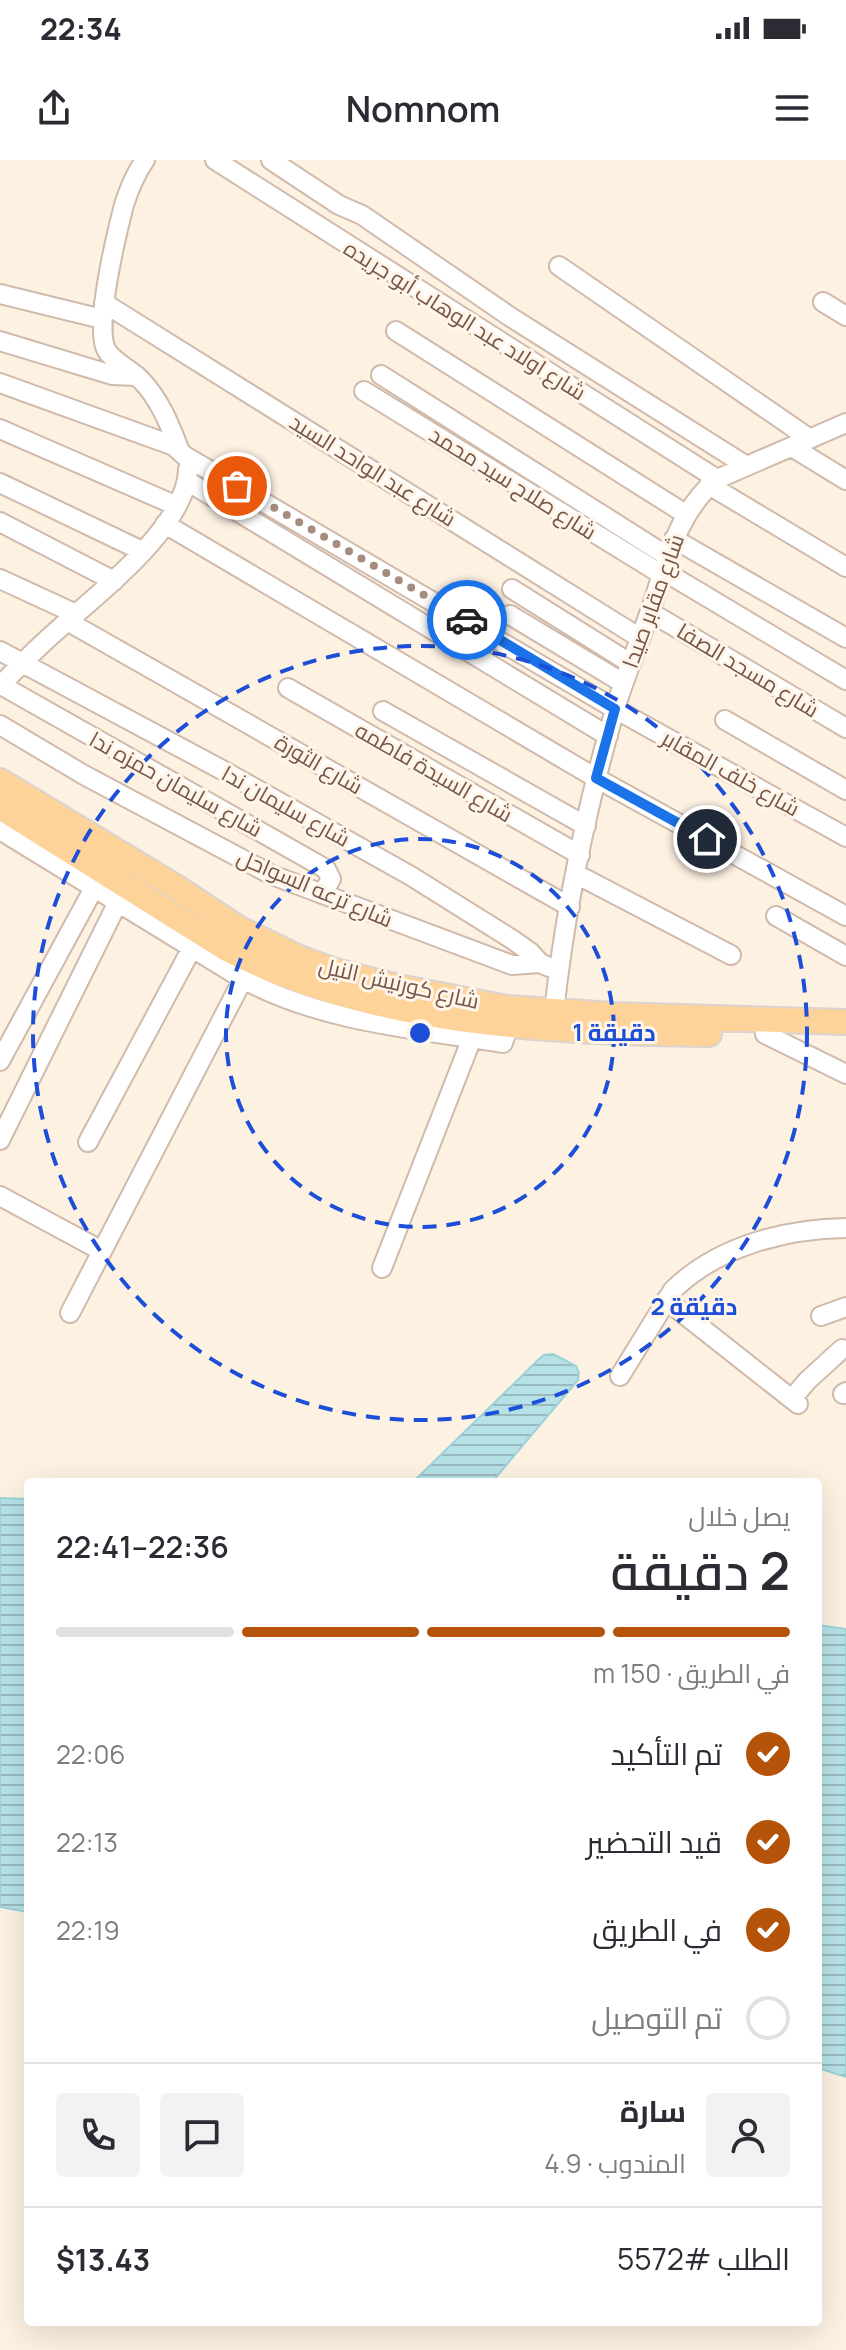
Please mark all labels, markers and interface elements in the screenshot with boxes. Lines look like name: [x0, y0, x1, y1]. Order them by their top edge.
text: 22:34: [40, 8, 122, 49]
text: Nomnom: [346, 84, 500, 133]
icon: share: [32, 86, 76, 130]
icon: menu: [770, 86, 814, 130]
street label: شارع اولاد عبد الوهاب أبو جريده: [338, 233, 592, 407]
street label: شارع عبد الواحد السيد: [284, 407, 462, 533]
street label: شارع صلاح سيد محمد: [424, 419, 602, 547]
pin: [203, 452, 271, 520]
icon: bag: [215, 464, 259, 508]
street label: شارع مقابر صيدا: [615, 530, 691, 672]
courier: [427, 580, 507, 660]
icon: car: [445, 598, 489, 642]
street label: شارع مسجد الصفا: [671, 616, 825, 724]
street label: شارع السيدة فاطمه: [350, 715, 518, 829]
street label: شارع خلف المقابر: [655, 722, 805, 823]
street label: شارع سليمان حمزه ندا: [84, 724, 268, 844]
street label: شارع الثورة: [270, 727, 368, 801]
street label: شارع سليمان ندا: [216, 758, 356, 854]
pin: [673, 805, 741, 873]
icon: home: [685, 817, 729, 861]
street label: شارع ترعه السواحل: [232, 842, 398, 934]
street label: شارع كورنيش النيل: [316, 950, 482, 1016]
text: 1 دقيقة: [572, 1015, 656, 1048]
centre of rings: [406, 1019, 434, 1047]
text: 2 دقيقة: [651, 1289, 737, 1322]
text: يصل خلال: [688, 1498, 790, 1534]
text: 22:36–22:41: [56, 1526, 229, 1567]
text: 2 دقيقة: [611, 1535, 790, 1606]
text: في الطريق · 150 m: [593, 1655, 790, 1691]
icon: check: [746, 1732, 790, 1776]
text: تم التأكيد: [611, 1733, 722, 1774]
text: 22:06: [56, 1736, 125, 1772]
icon: check: [746, 1820, 790, 1864]
text: قيد التحضير: [586, 1821, 722, 1862]
text: 22:13: [56, 1824, 118, 1860]
icon: check: [746, 1908, 790, 1952]
text: في الطريق: [592, 1909, 722, 1950]
text: 22:19: [56, 1912, 120, 1948]
text: تم التوصيل: [591, 1997, 722, 2038]
text: سارة: [620, 2090, 686, 2131]
button: phone: [56, 2093, 140, 2177]
button: chat: [160, 2093, 244, 2177]
button: person: [706, 2093, 790, 2177]
text: المندوب · 4.9: [544, 2145, 686, 2181]
text: الطلب #5572: [617, 2238, 790, 2279]
text: $13.43: [56, 2239, 150, 2280]

